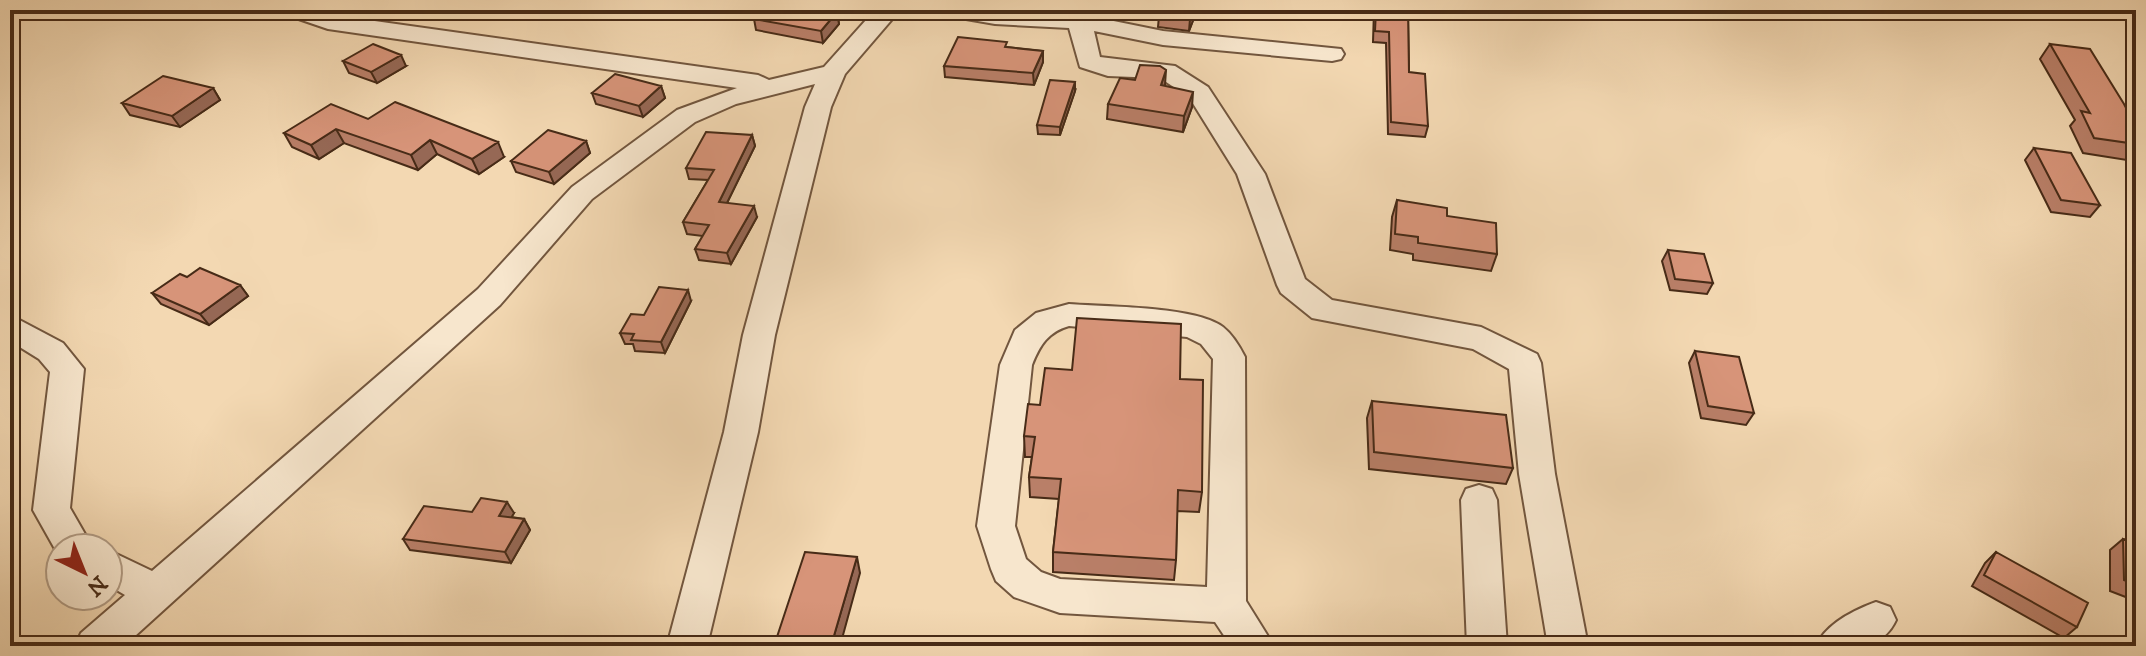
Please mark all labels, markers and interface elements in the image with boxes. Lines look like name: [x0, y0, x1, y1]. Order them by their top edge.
north arrow: [44, 532, 124, 612]
text: N: [81, 569, 112, 602]

